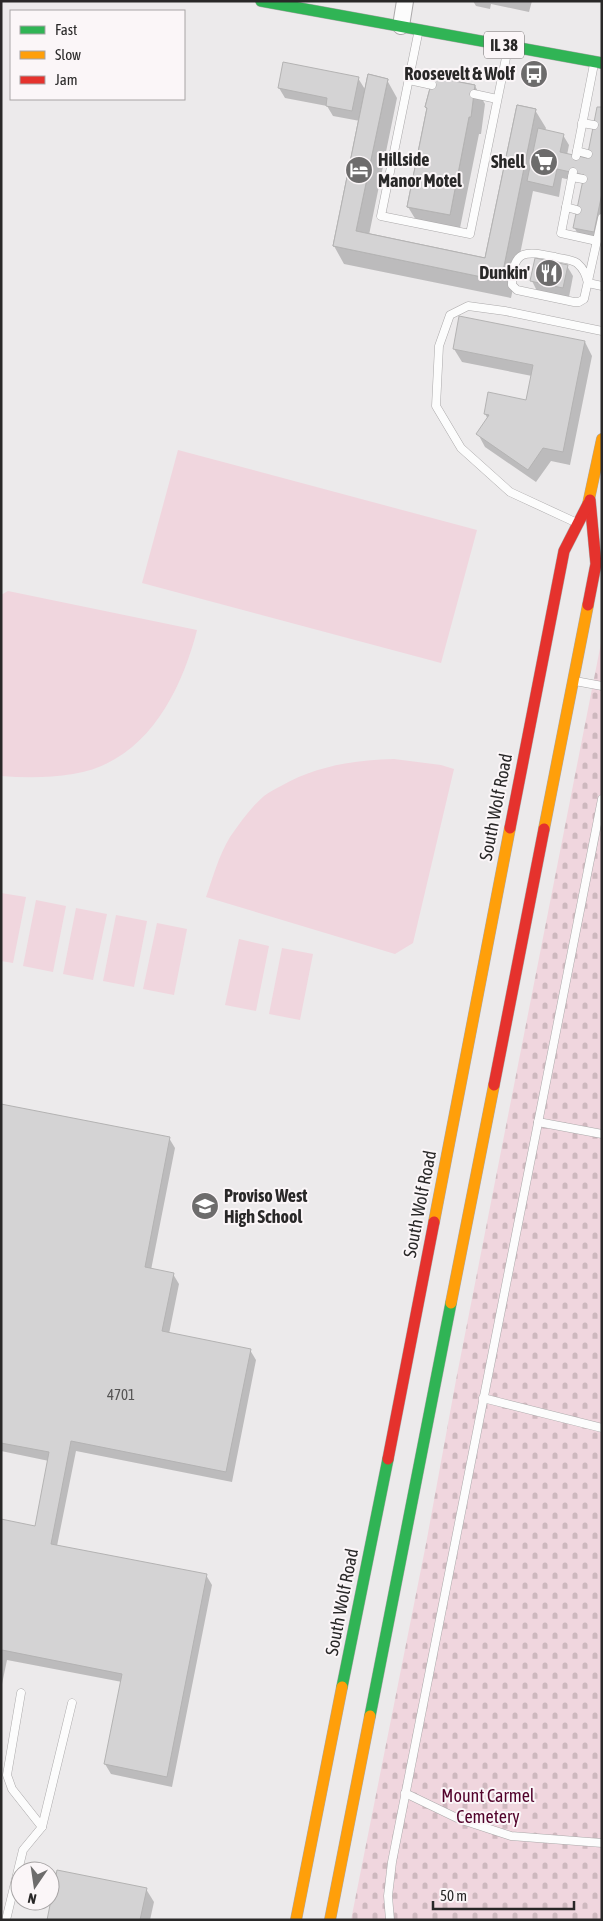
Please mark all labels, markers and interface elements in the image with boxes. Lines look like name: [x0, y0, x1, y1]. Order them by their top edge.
legend: [10, 10, 185, 100]
text: Fast: [55, 21, 77, 38]
road number: IL 38: [484, 32, 524, 58]
text: Slow: [55, 46, 81, 63]
bus stop icon: Roosevelt & Wolf: [519, 59, 549, 89]
place label: Roosevelt & Wolf: [404, 63, 516, 84]
text: Jam: [55, 71, 78, 88]
supermarket icon: Shell: [529, 147, 559, 177]
place label: Hillside Manor Motel: [378, 149, 462, 191]
place label: Shell: [491, 151, 525, 172]
hotel icon: Hillside Manor Motel: [344, 155, 374, 185]
restaurant icon: Dunkin': [534, 258, 564, 288]
place label: Dunkin': [479, 262, 530, 283]
street label: South Wolf Road: [475, 752, 516, 862]
street label: South Wolf Road: [399, 1149, 440, 1259]
place label: Proviso West High School: [224, 1185, 308, 1227]
school or university icon: Proviso West High School: [190, 1191, 220, 1221]
house number: 4701: [107, 1386, 135, 1403]
street label: South Wolf Road: [321, 1547, 362, 1657]
park label: Mount Carmel Cemetery: [441, 1785, 535, 1827]
north arrow: [10, 1861, 60, 1911]
scale bar: [433, 1878, 574, 1910]
text: 50 m: [440, 1887, 467, 1904]
text: N: [26, 1890, 38, 1907]

